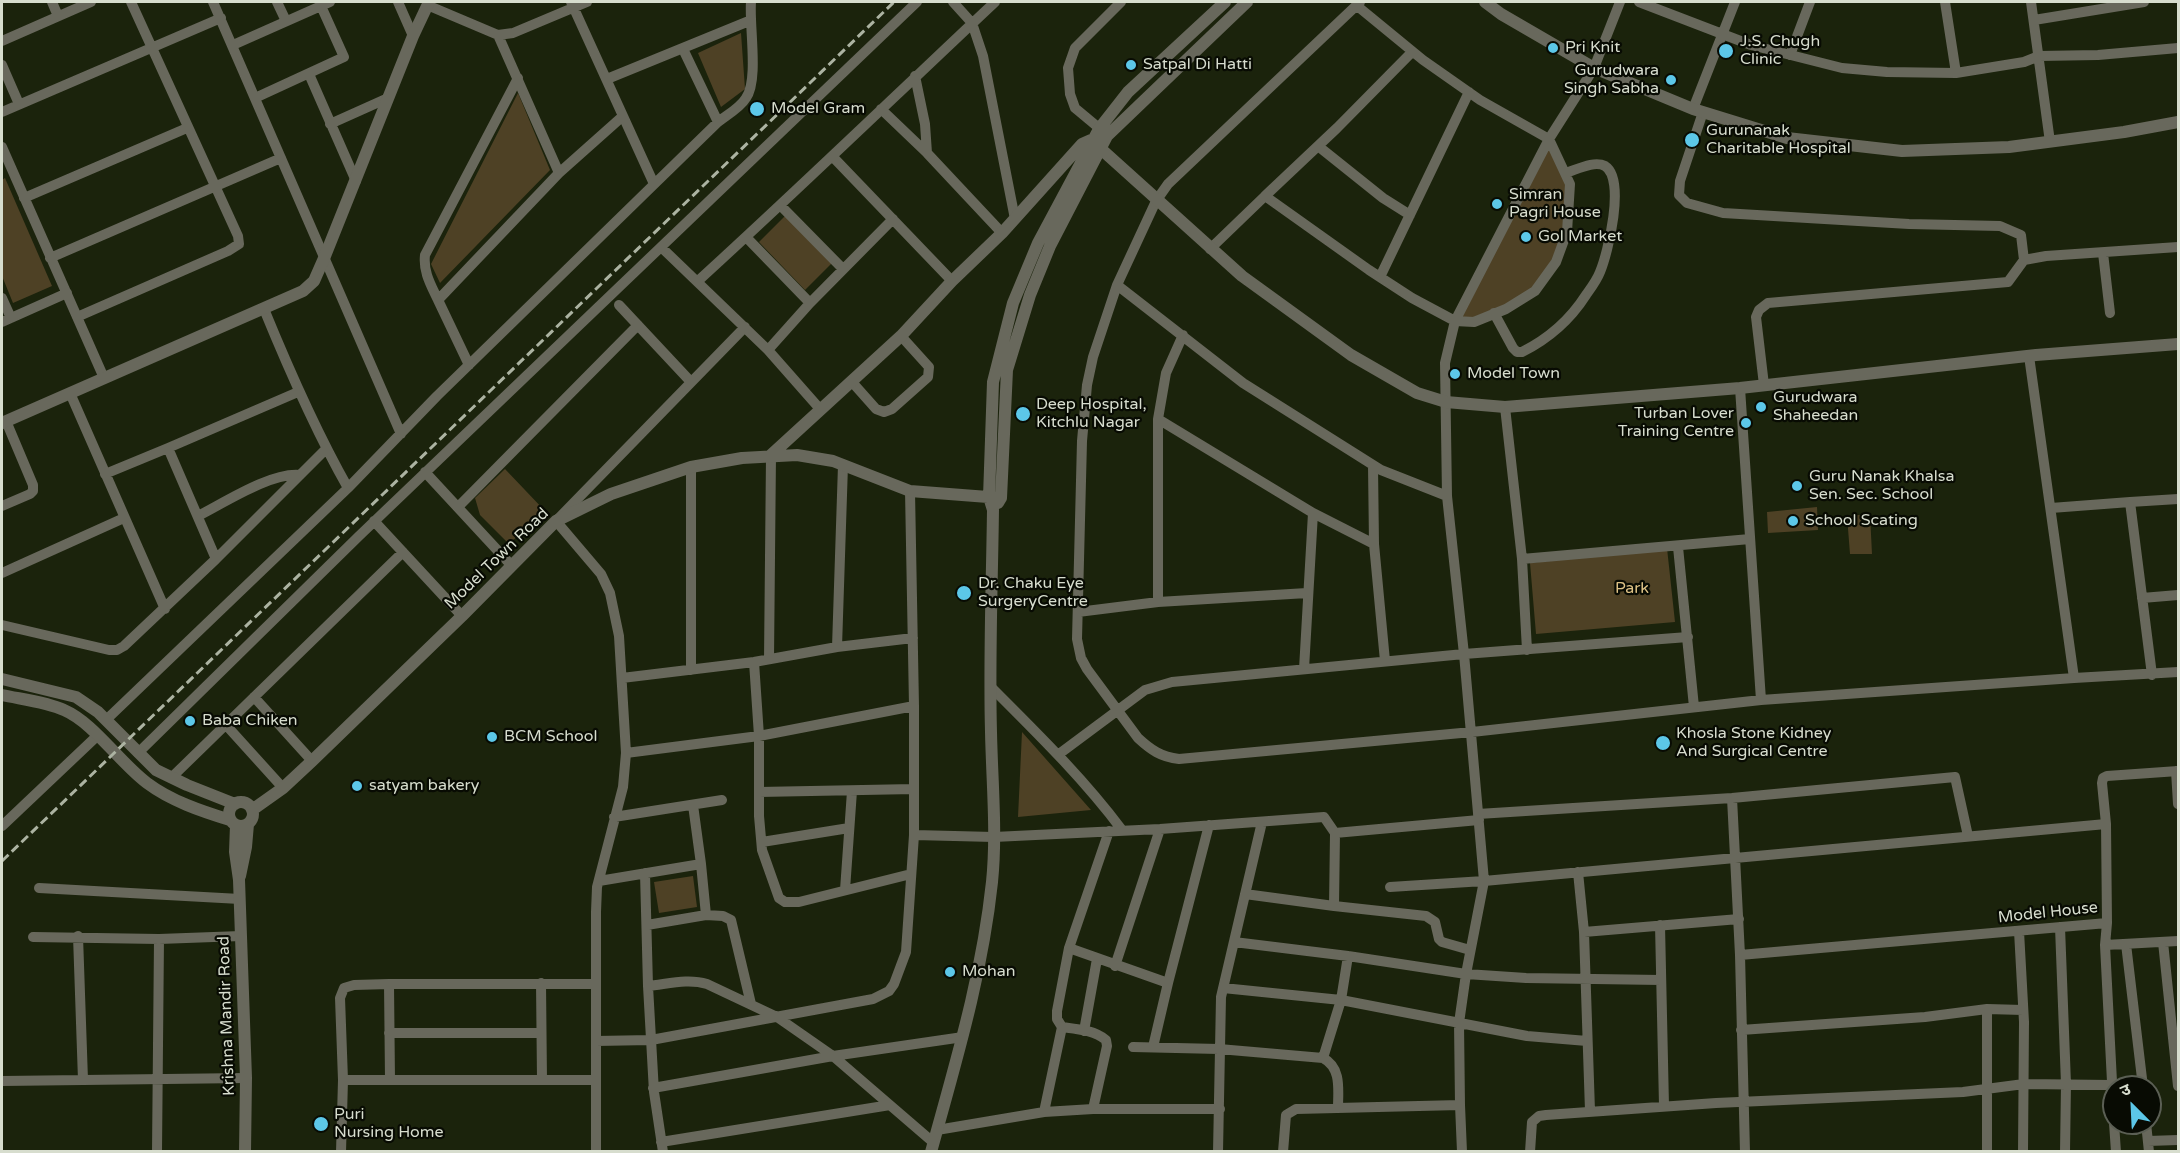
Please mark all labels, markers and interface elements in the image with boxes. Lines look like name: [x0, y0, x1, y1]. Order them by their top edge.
place label: J.S. Chugh Clinic: [1740, 32, 1820, 70]
place label: Pri Knit: [1565, 38, 1620, 58]
marker: Pri Knit: [1546, 41, 1560, 55]
marker: J.S. Chugh Clinic: [1717, 42, 1735, 60]
place label: Satpal Di Hatti: [1143, 55, 1252, 75]
marker: Satpal Di Hatti: [1124, 58, 1138, 72]
place label: Gurudwara Singh Sabha: [1564, 61, 1659, 99]
marker: Gurudwara Singh Sabha: [1664, 73, 1678, 87]
place label: Model Gram: [771, 99, 865, 119]
marker: Model Gram: [748, 100, 766, 118]
place label: Gurunanak Charitable Hospital: [1706, 121, 1851, 159]
marker: Gurunanak Charitable Hospital: [1683, 131, 1701, 149]
place label: Simran Pagri House: [1509, 185, 1601, 223]
marker: Simran Pagri House: [1490, 197, 1504, 211]
place label: Gol Market: [1538, 227, 1622, 247]
marker: Gol Market: [1519, 230, 1533, 244]
place label: Model Town: [1467, 364, 1560, 384]
marker: Model Town: [1448, 367, 1462, 381]
place label: Gurudwara Shaheedan: [1773, 388, 1858, 426]
place label: Deep Hospital, Kitchlu Nagar: [1036, 395, 1147, 433]
marker: Gurudwara Shaheedan: [1754, 400, 1768, 414]
place label: Turban Lover Training Centre: [1618, 404, 1734, 442]
marker: Deep Hospital, Kitchlu Nagar: [1014, 405, 1032, 423]
marker: Turban Lover Training Centre: [1739, 416, 1753, 430]
place label: Guru Nanak Khalsa Sen. Sec. School: [1809, 467, 1954, 505]
marker: Guru Nanak Khalsa Sen. Sec. School: [1790, 479, 1804, 493]
street label: Model Town Road: [441, 504, 553, 614]
place label: School Scating: [1805, 511, 1918, 531]
marker: School Scating: [1786, 514, 1800, 528]
place label: Dr. Chaku Eye SurgeryCentre: [978, 574, 1088, 612]
park label: Park: [1615, 579, 1649, 599]
marker: Dr. Chaku Eye SurgeryCentre: [955, 584, 973, 602]
place label: Baba Chiken: [202, 711, 298, 731]
marker: Baba Chiken: [183, 714, 197, 728]
place label: Khosla Stone Kidney And Surgical Centre: [1676, 724, 1831, 762]
place label: BCM School: [504, 727, 597, 747]
marker: BCM School: [485, 730, 499, 744]
marker: Khosla Stone Kidney And Surgical Centre: [1654, 734, 1672, 752]
place label: satyam bakery: [369, 776, 479, 796]
marker: satyam bakery: [350, 779, 364, 793]
street label: Model House: [1997, 898, 2099, 928]
street label: Krishna Mandir Road: [215, 936, 239, 1096]
place label: Mohan: [962, 962, 1015, 982]
marker: Mohan: [943, 965, 957, 979]
north arrow: [2102, 1075, 2162, 1135]
text: उ: [2117, 1079, 2134, 1101]
place label: Puri Nursing Home: [334, 1105, 444, 1143]
marker: Puri Nursing Home: [312, 1115, 330, 1133]

